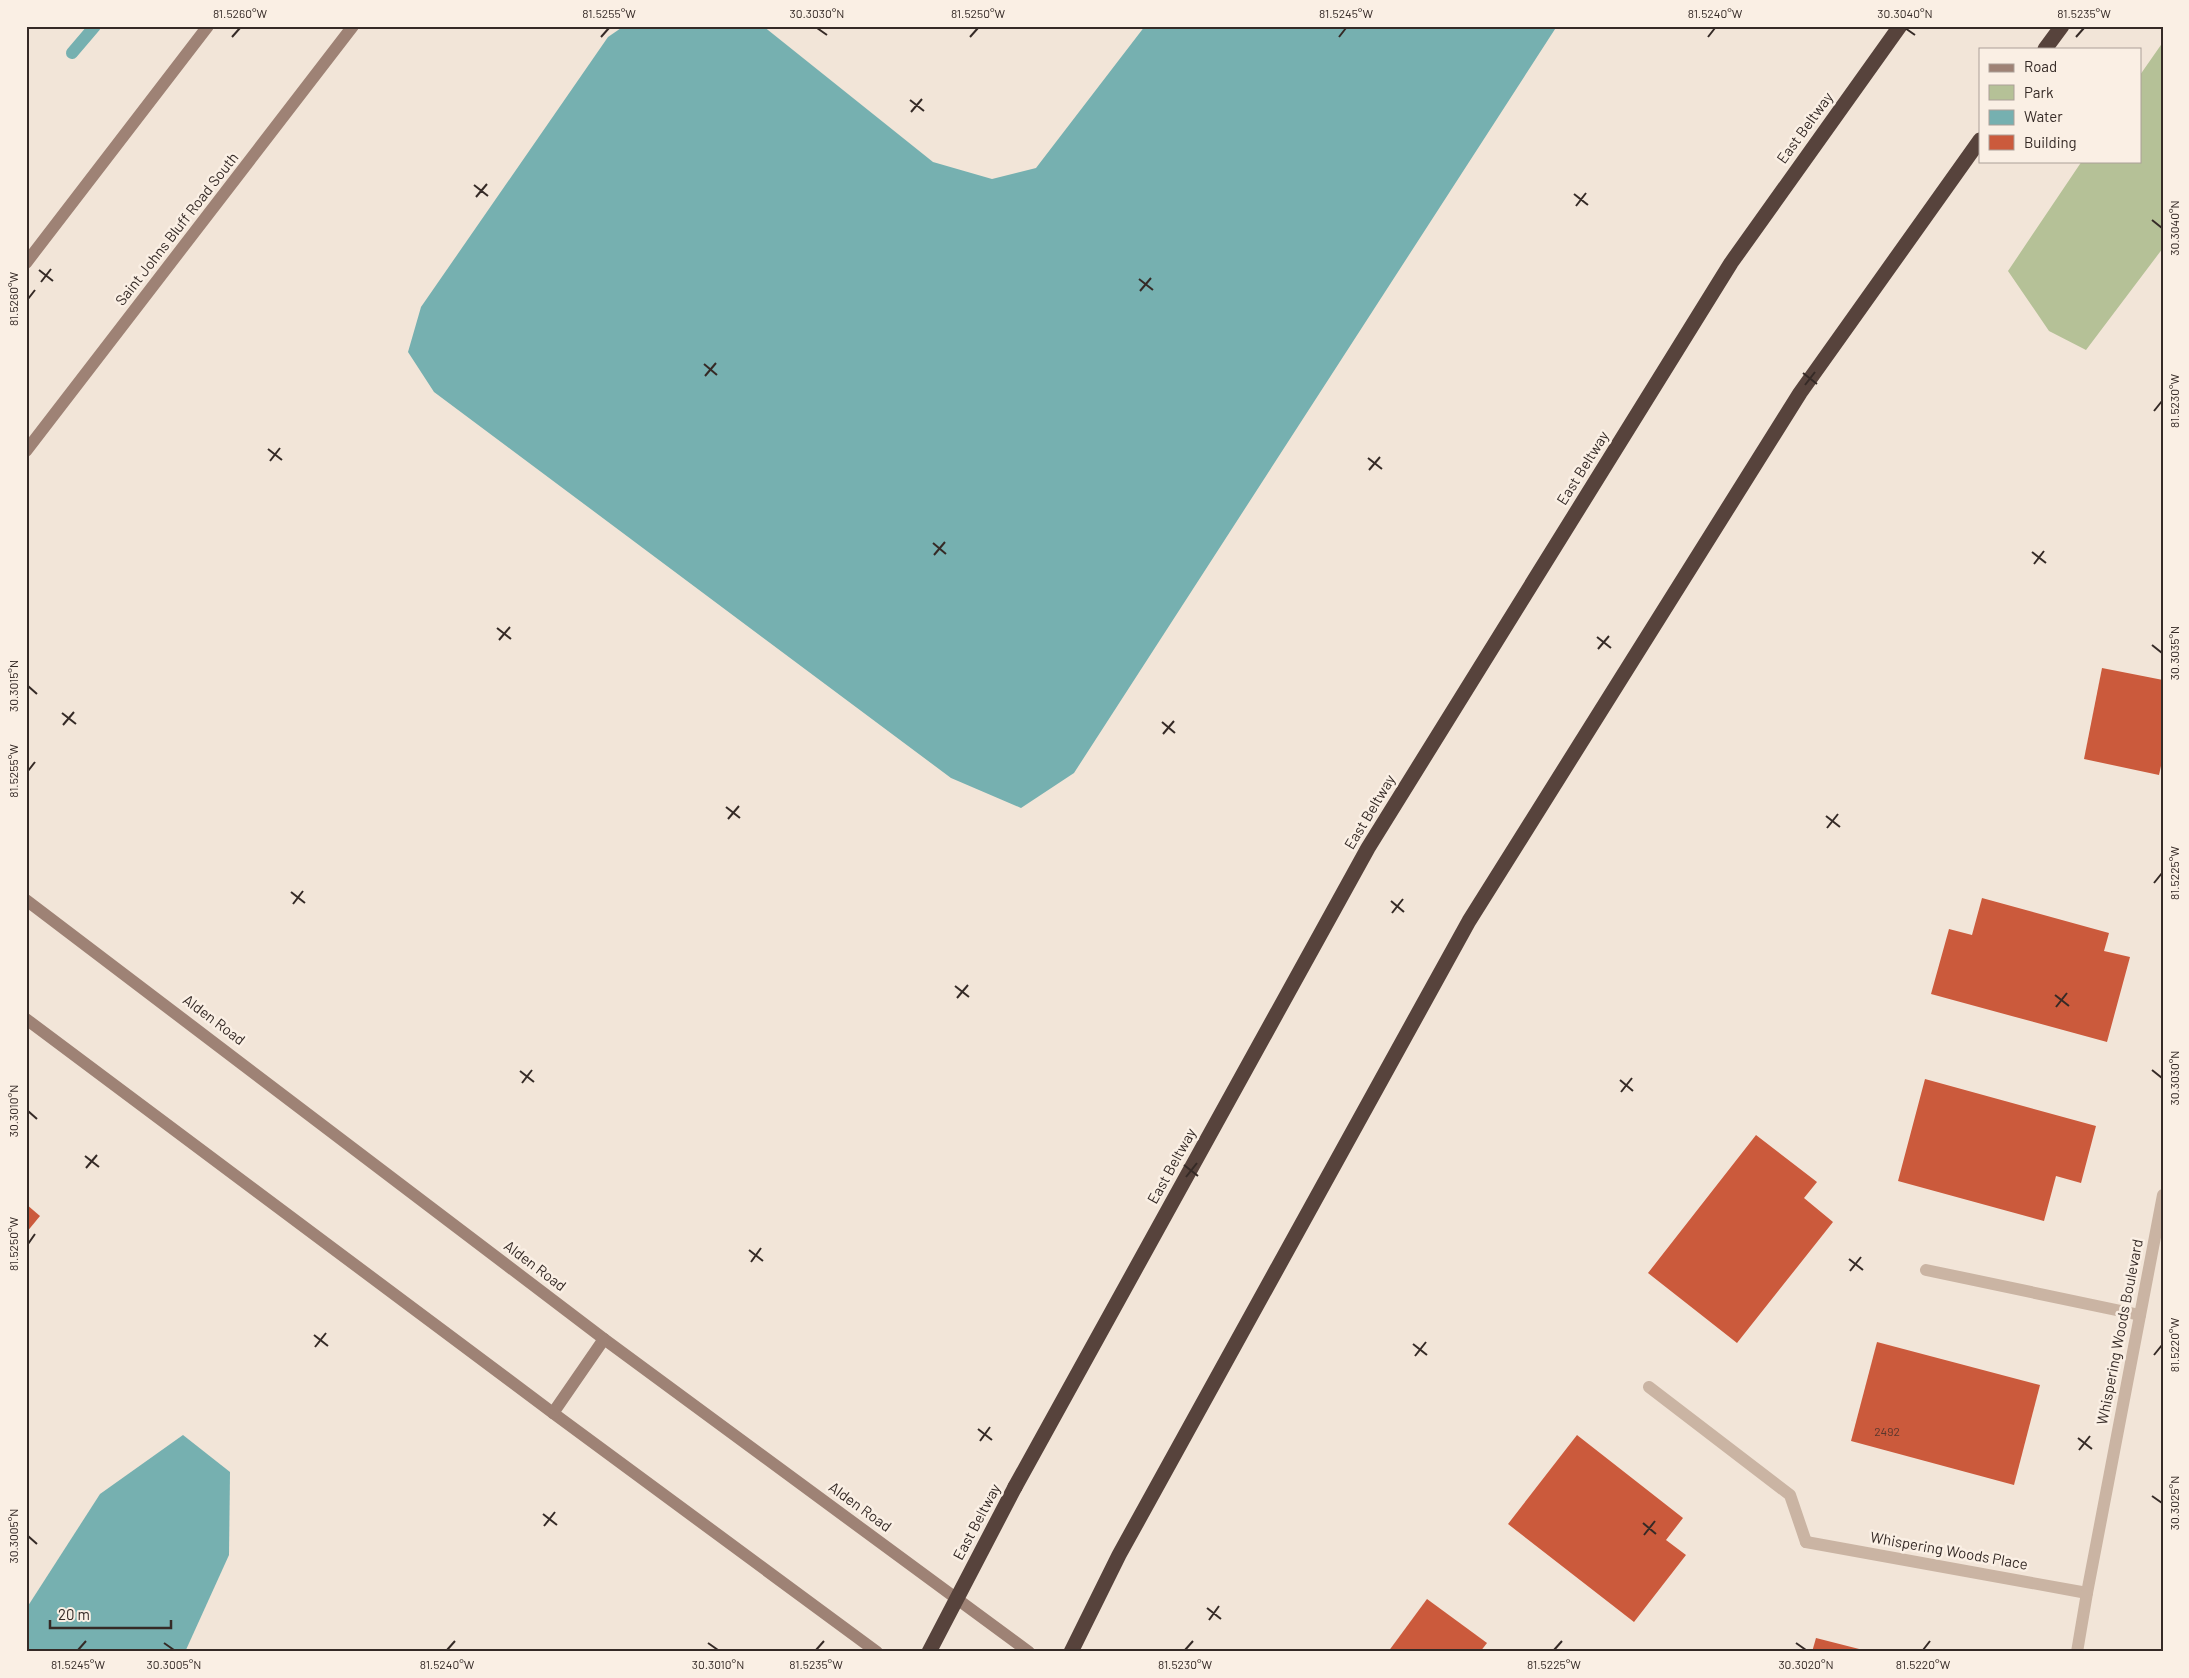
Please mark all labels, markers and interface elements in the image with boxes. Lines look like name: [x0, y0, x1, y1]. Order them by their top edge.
text: 81.5260°W: [213, 6, 268, 20]
text: 81.5255°W: [582, 6, 636, 20]
text: 30.3030°N: [790, 6, 844, 20]
text: 81.5250°W: [951, 6, 1006, 20]
text: 81.5245°W: [1319, 6, 1373, 20]
text: 81.5240°W: [1688, 6, 1743, 20]
text: 30.3040°N: [1877, 6, 1933, 20]
text: 81.5235°W: [2057, 6, 2111, 20]
legend: [1979, 48, 2142, 162]
text: Road: [2024, 57, 2057, 75]
text: Park: [2024, 83, 2054, 101]
street label: East Beltway: [1772, 88, 1836, 167]
text: Water: [2024, 107, 2063, 125]
text: Building: [2024, 133, 2077, 151]
street label: Saint Johns Bluff Road South: [111, 148, 242, 308]
text: 30.3040°N: [2167, 200, 2181, 256]
text: 81.5260°W: [6, 271, 20, 326]
text: 81.5230°W: [2167, 374, 2181, 428]
street label: East Beltway: [1552, 427, 1612, 508]
text: 30.3035°N: [2167, 626, 2181, 680]
text: 30.3015°N: [6, 660, 20, 712]
text: 81.5255°W: [6, 744, 20, 798]
street label: East Beltway: [1340, 771, 1398, 852]
text: 81.5225°W: [2167, 846, 2181, 900]
street label: Alden Road: [180, 990, 249, 1048]
text: 30.3030°N: [2167, 1051, 2181, 1105]
text: 30.3010°N: [6, 1085, 20, 1137]
street label: East Beltway: [1143, 1124, 1199, 1207]
text: 81.5250°W: [6, 1216, 20, 1271]
street label: Alden Road: [501, 1236, 570, 1294]
street label: Whispering Woods Boulevard: [2092, 1237, 2146, 1426]
text: 81.5220°W: [2167, 1317, 2181, 1372]
house number: 2492: [1874, 1424, 1900, 1438]
text: 30.3025°N: [2167, 1476, 2181, 1530]
street label: Alden Road: [826, 1477, 895, 1535]
street label: East Beltway: [948, 1480, 1004, 1563]
text: 30.3005°N: [6, 1509, 20, 1563]
street label: Whispering Woods Place: [1869, 1527, 2029, 1573]
scale bar: [50, 1598, 171, 1630]
text: 20 m: [58, 1605, 90, 1623]
text: 81.5245°W: [51, 1657, 105, 1671]
text: 30.3005°N: [147, 1657, 201, 1671]
text: 81.5240°W: [420, 1657, 475, 1671]
text: 30.3010°N: [692, 1657, 744, 1671]
text: 81.5235°W: [789, 1657, 843, 1671]
text: 81.5230°W: [1158, 1657, 1212, 1671]
text: 81.5225°W: [1527, 1657, 1581, 1671]
text: 30.3020°N: [1778, 1657, 1834, 1671]
text: 81.5220°W: [1896, 1657, 1951, 1671]

